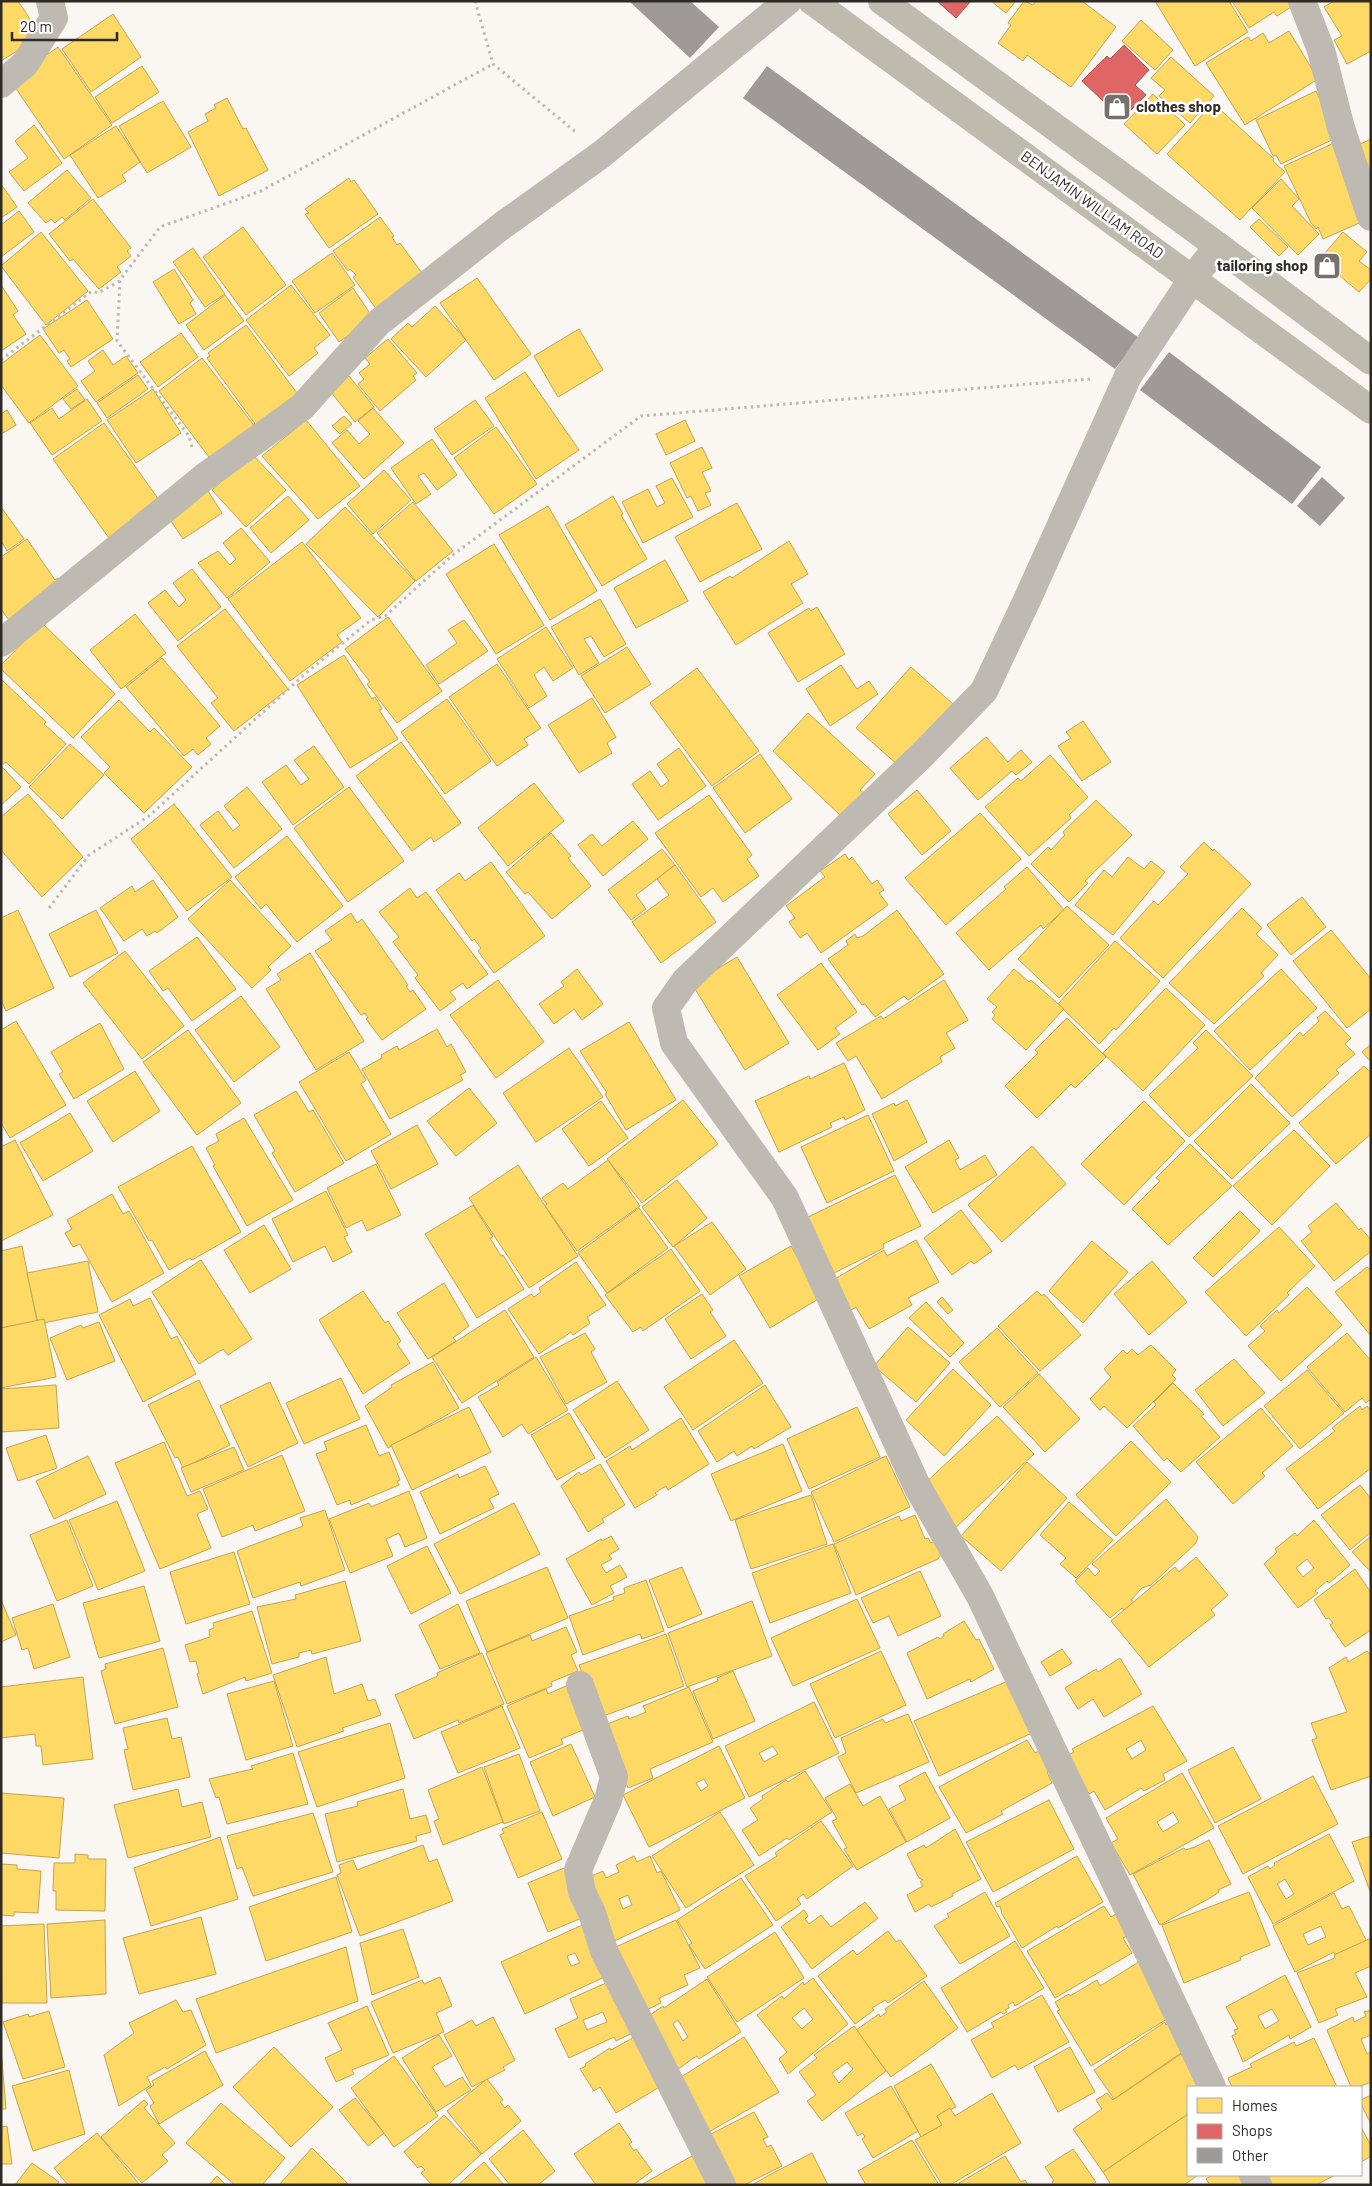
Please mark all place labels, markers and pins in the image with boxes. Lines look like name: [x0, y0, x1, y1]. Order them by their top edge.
shop icon: clothes shop: [1102, 92, 1132, 122]
place label: clothes shop: [1136, 97, 1221, 115]
shop icon: tailoring shop: [1312, 251, 1342, 281]
place label: tailoring shop: [1217, 256, 1308, 274]

